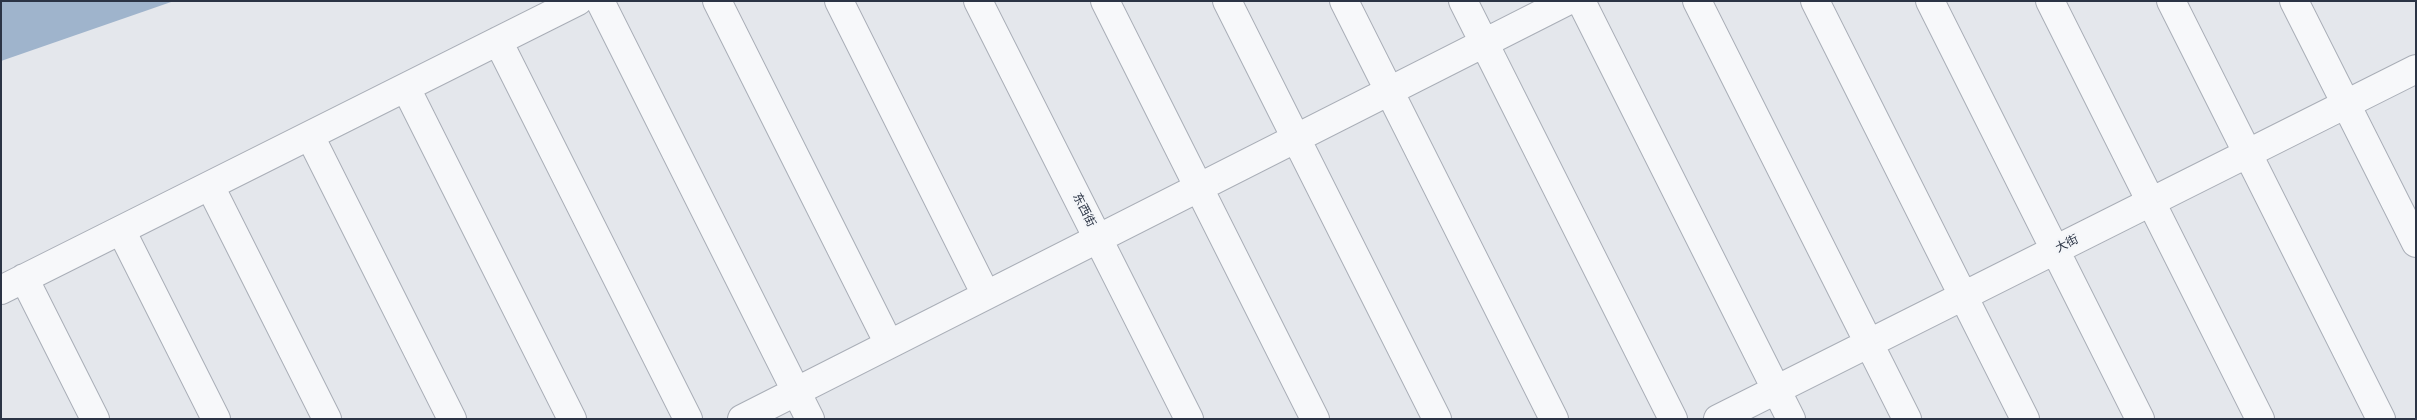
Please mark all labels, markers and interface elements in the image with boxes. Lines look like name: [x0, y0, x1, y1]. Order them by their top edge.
street label: 东西街: [1069, 191, 1099, 229]
street label: 大街: [2053, 232, 2081, 256]

